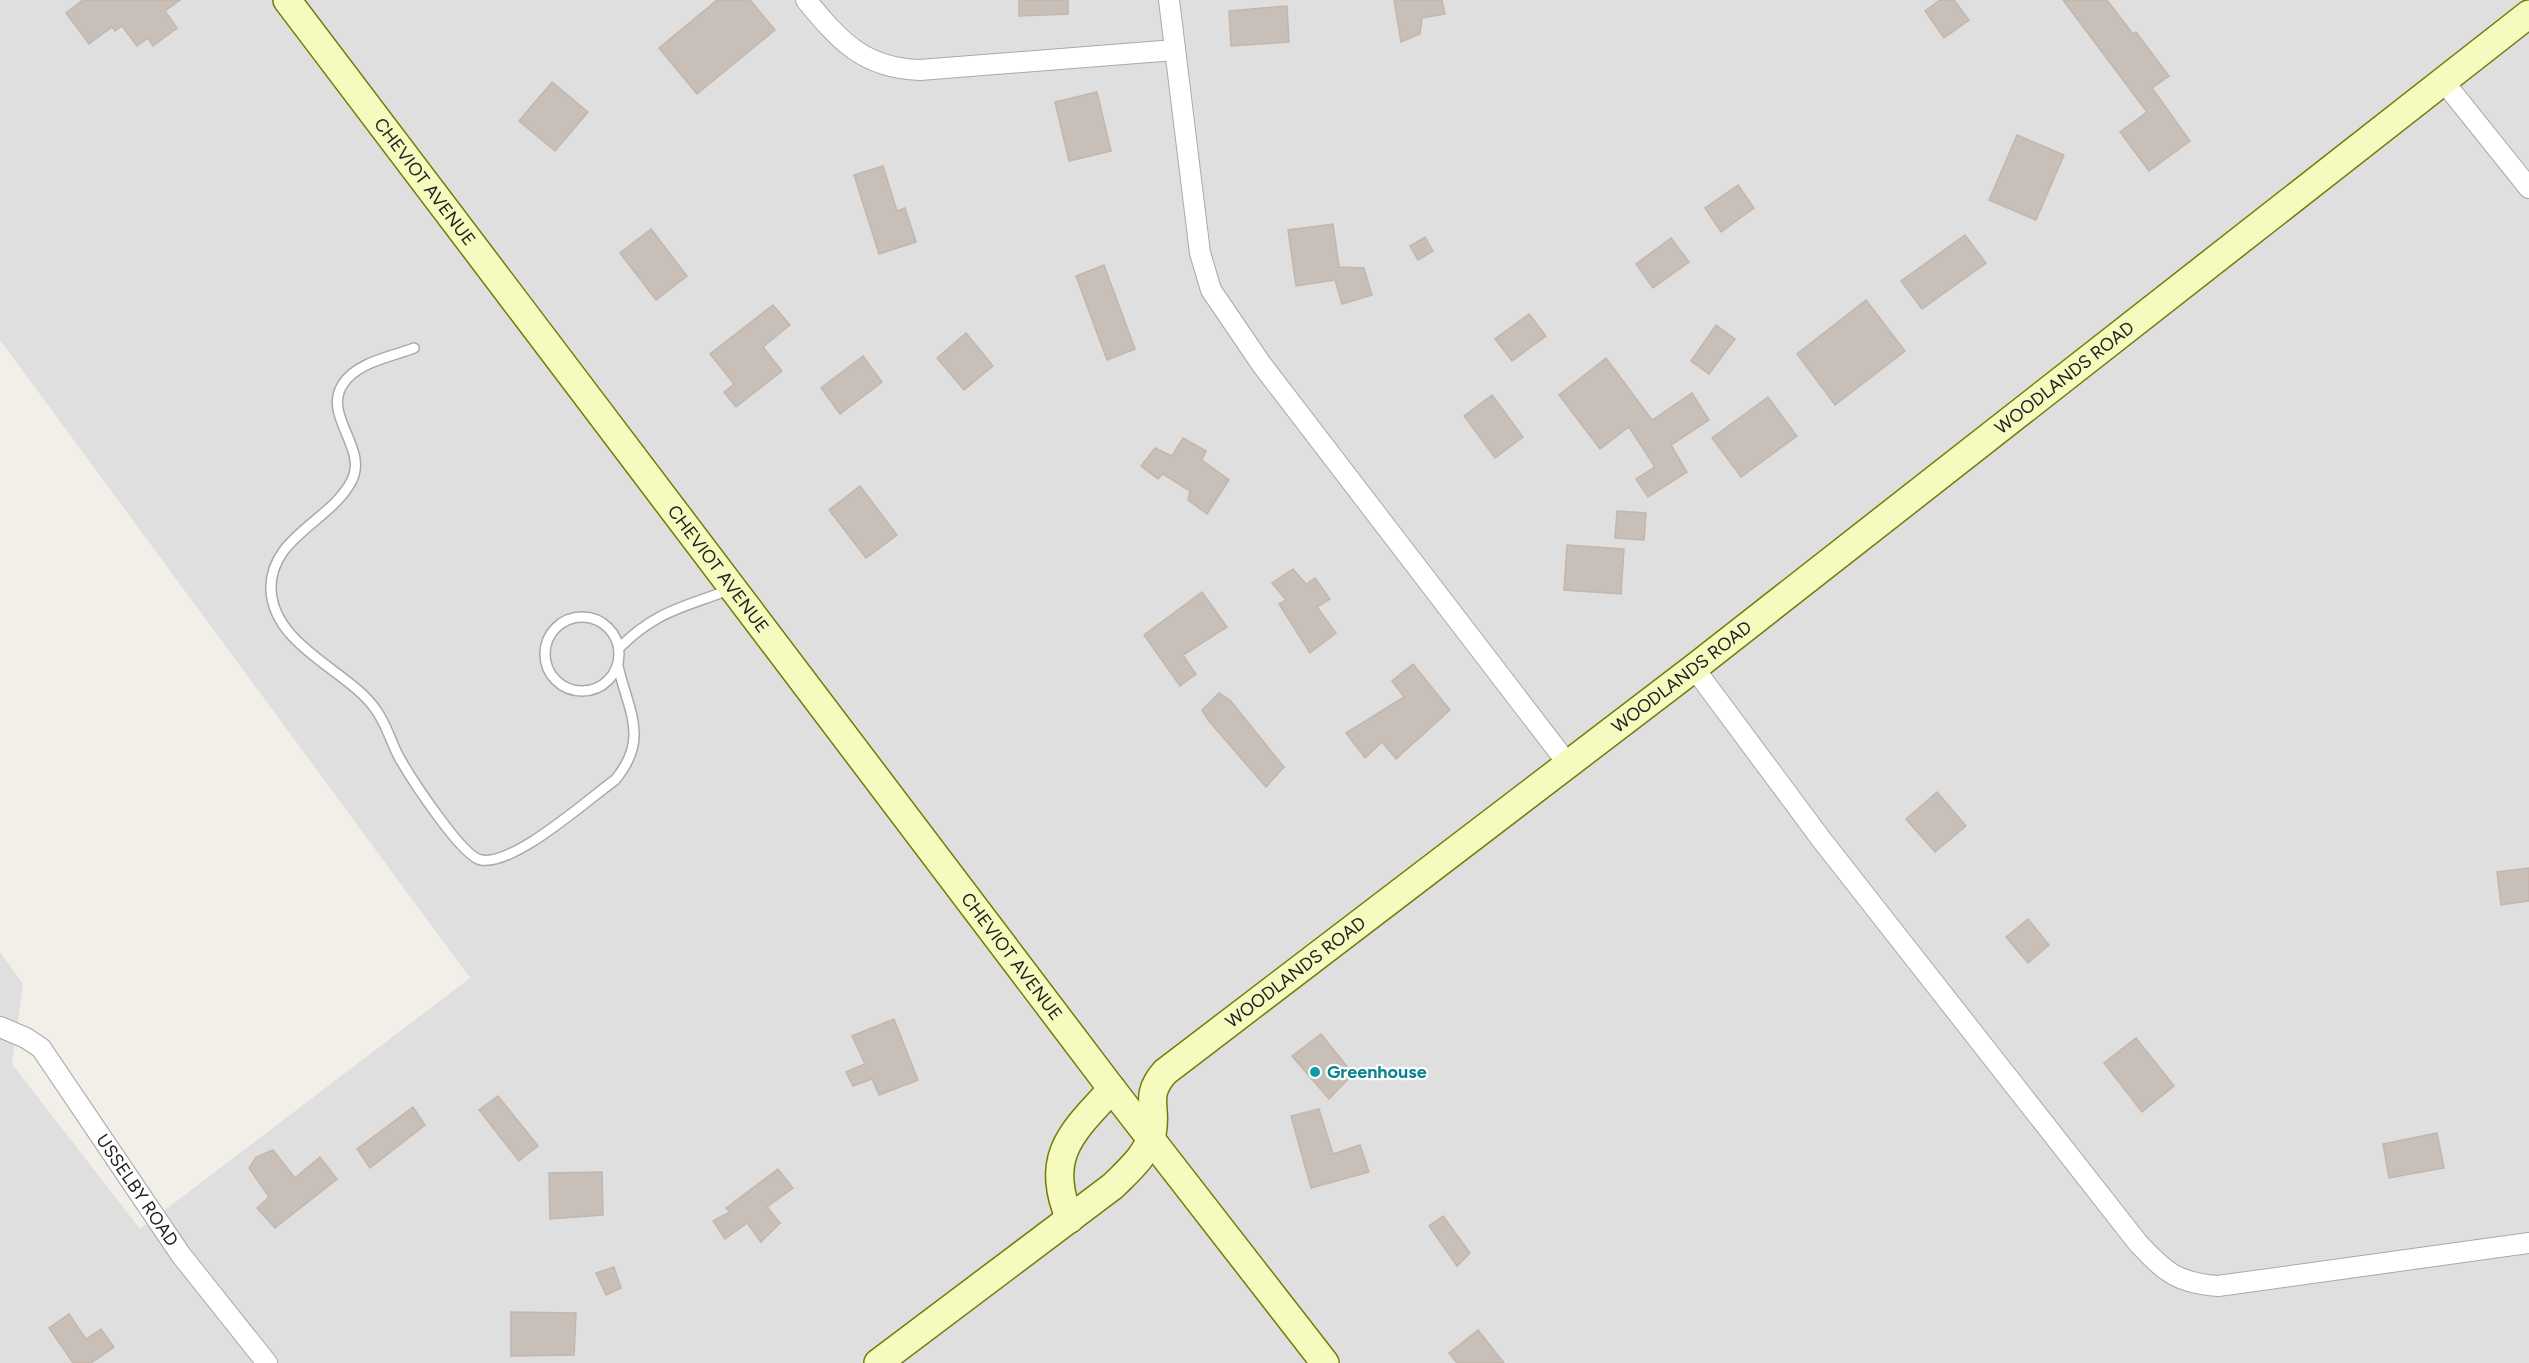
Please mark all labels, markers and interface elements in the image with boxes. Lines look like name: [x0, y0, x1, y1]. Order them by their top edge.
street label: CHEVIOT AVENUE: [369, 113, 480, 250]
street label: WOODLANDS ROAD: [1991, 316, 2139, 439]
street label: CHEVIOT AVENUE: [663, 501, 774, 637]
street label: WOODLANDS ROAD: [1607, 616, 1756, 738]
street label: CHEVIOT AVENUE: [956, 888, 1067, 1025]
street label: WOODLANDS ROAD: [1221, 912, 1370, 1033]
place label: Greenhouse: [1327, 1061, 1427, 1083]
marker: Greenhouse: [1308, 1065, 1322, 1079]
street label: USSELBY ROAD: [91, 1130, 183, 1251]

